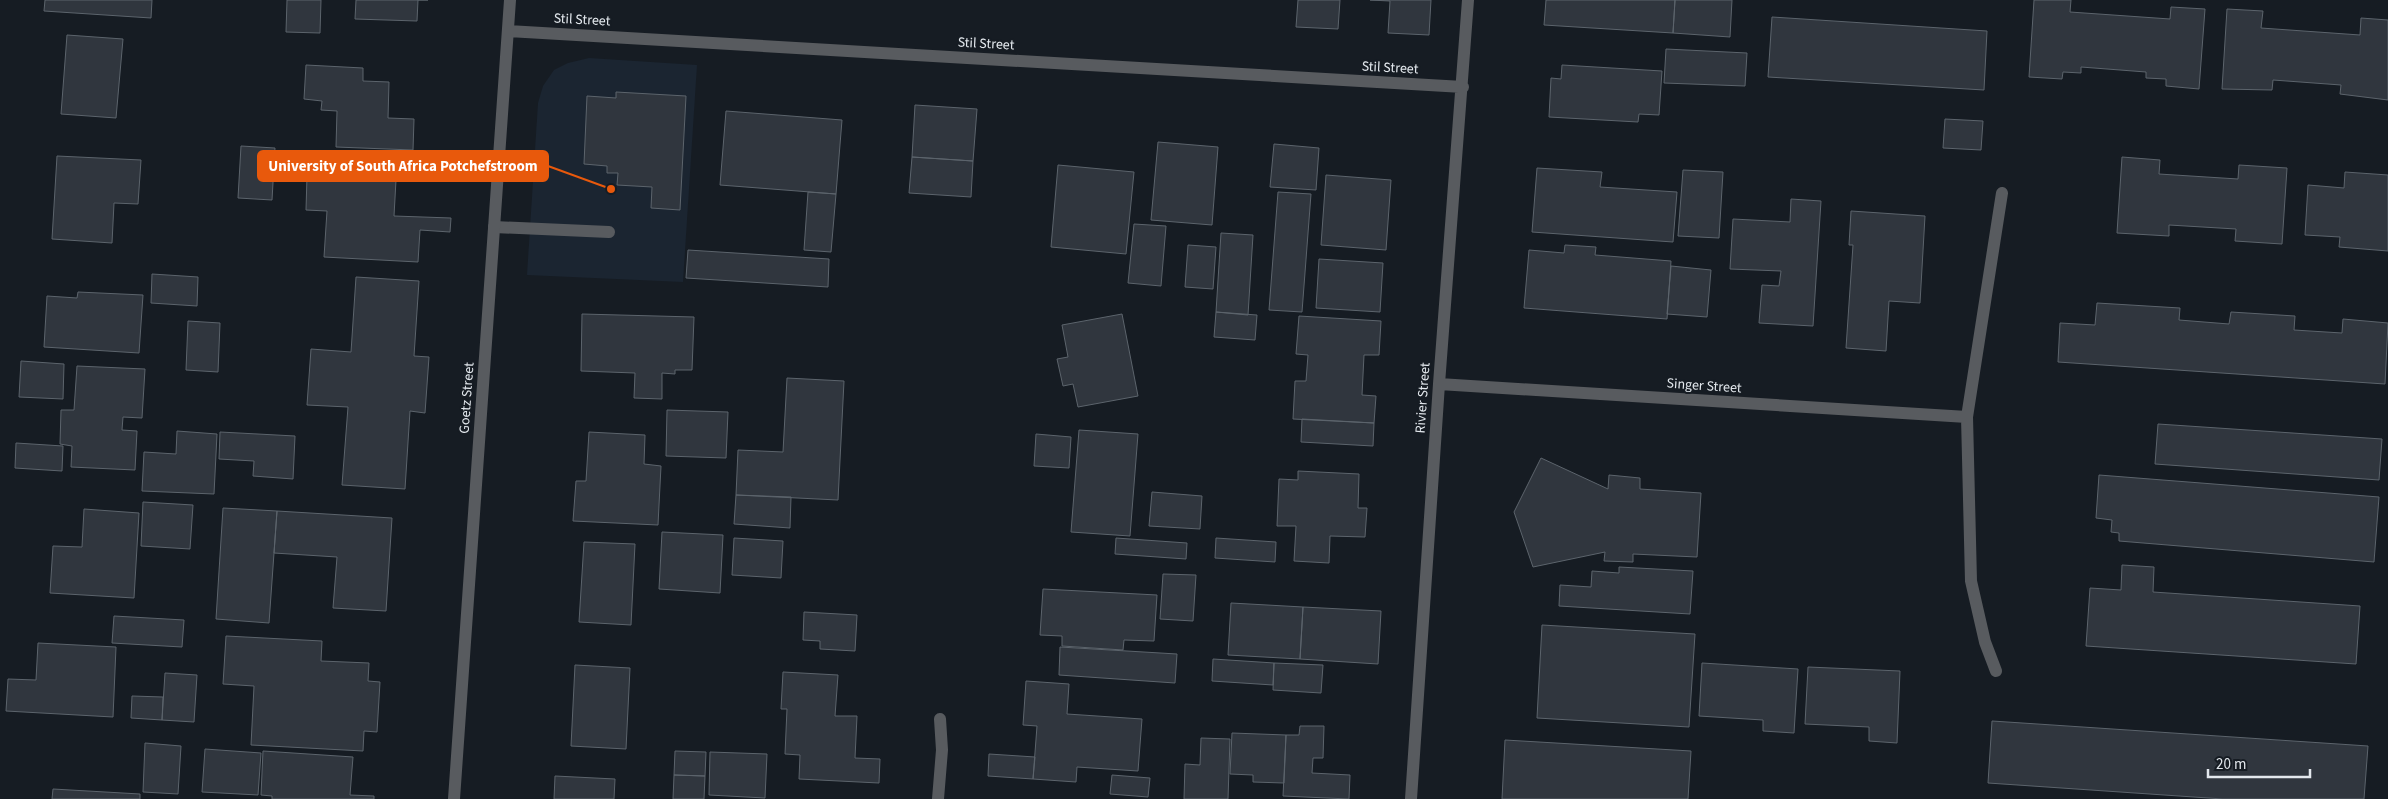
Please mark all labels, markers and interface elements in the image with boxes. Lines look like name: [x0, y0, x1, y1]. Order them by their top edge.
street label: Stil Street: [553, 9, 611, 31]
street label: Stil Street: [957, 33, 1015, 55]
street label: Stil Street: [1361, 57, 1419, 79]
callout: University of South Africa Potchefstroom: [258, 151, 548, 181]
text: University of South Africa Potchefstroom: [268, 156, 538, 177]
street label: Goetz Street: [455, 361, 479, 434]
street label: Rivier Street: [1411, 362, 1435, 434]
street label: Singer Street: [1666, 373, 1742, 399]
scale bar: [2208, 746, 2310, 778]
text: 20 m: [2216, 754, 2246, 775]

